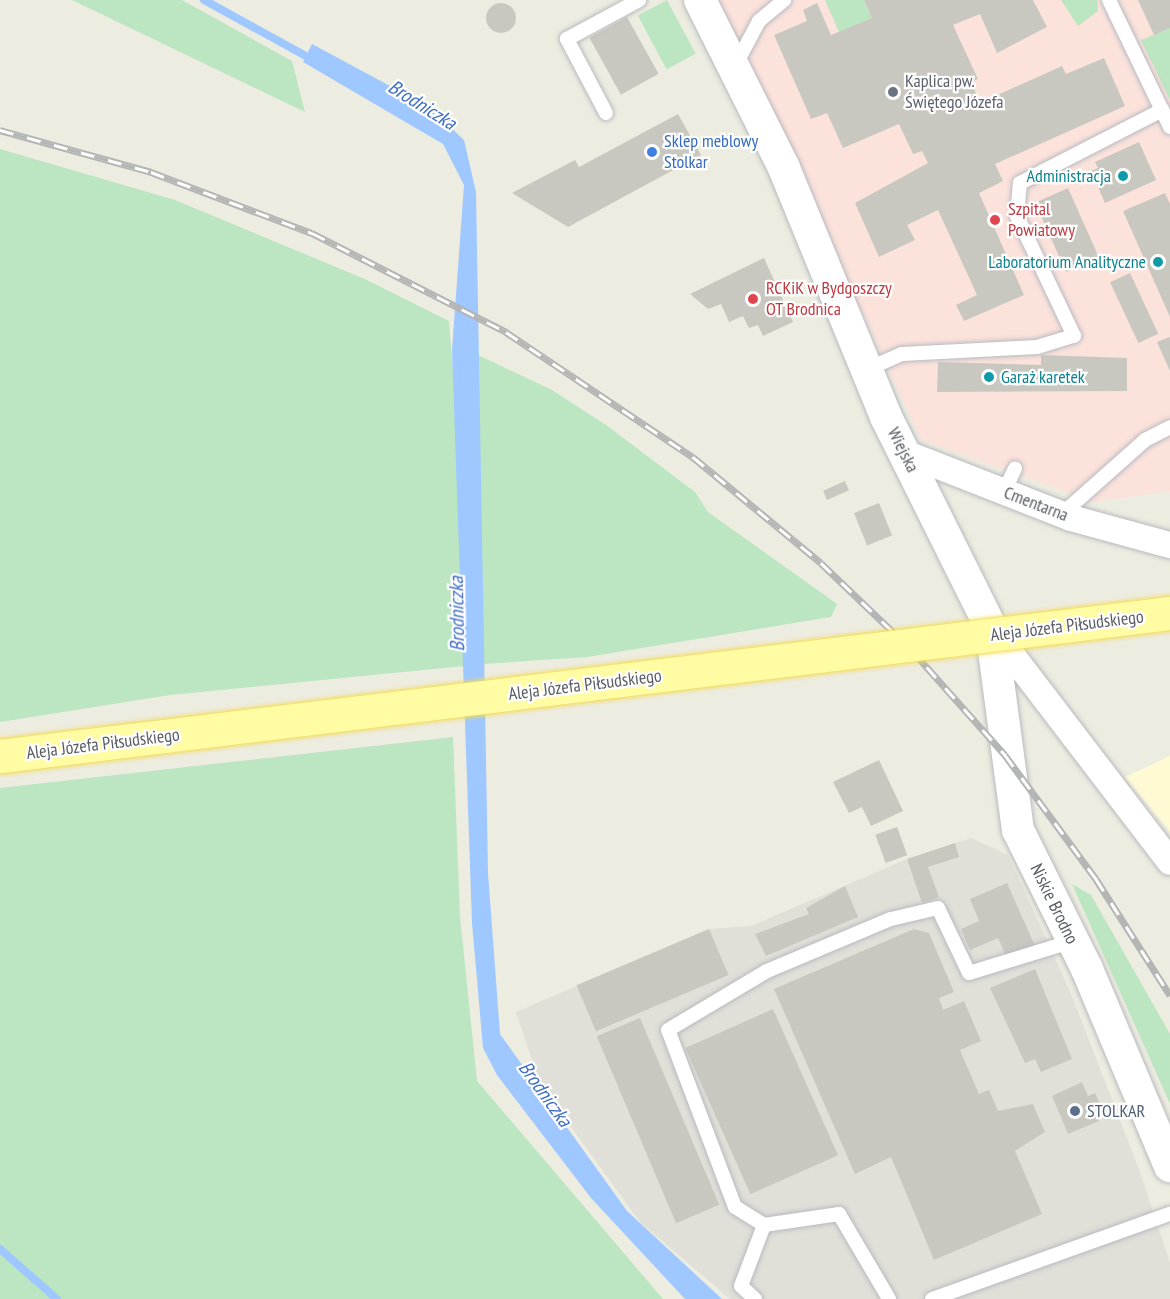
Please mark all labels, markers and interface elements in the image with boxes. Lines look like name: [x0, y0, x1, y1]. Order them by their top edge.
place label: Kaplica pw. Świętego Józefa: [905, 71, 1003, 113]
water label: Brodniczka: [384, 75, 460, 135]
marker: Kaplica pw. Świętego Józefa: [886, 85, 900, 99]
place label: Sklep meblowy Stolkar: [664, 131, 758, 174]
marker: Sklep meblowy Stolkar: [645, 145, 659, 159]
place label: Administracja: [1027, 165, 1111, 187]
marker: Administracja: [1116, 169, 1130, 183]
place label: Szpital Powiatowy: [1008, 199, 1075, 242]
marker: Szpital Powiatowy: [986, 211, 1004, 229]
place label: Laboratorium Analityczne: [988, 251, 1146, 273]
marker: Laboratorium Analityczne: [1151, 255, 1165, 269]
place label: RCKiK w Bydgoszczy OT Brodnica: [766, 278, 893, 320]
marker: RCKiK w Bydgoszczy OT Brodnica: [744, 290, 762, 308]
place label: Garaż karetek: [1001, 366, 1085, 388]
marker: Garaż karetek: [982, 370, 996, 384]
street label: Wiejska: [883, 424, 923, 476]
street label: Cmentarna: [1001, 482, 1071, 526]
water label: Brodniczka: [444, 576, 470, 652]
street label: Aleja Józefa Piłsudskiego: [989, 606, 1145, 646]
street label: Aleja Józefa Piłsudskiego: [507, 665, 663, 705]
street label: Aleja Józefa Piłsudskiego: [25, 724, 181, 764]
street label: Niskie Brodno: [1025, 860, 1083, 948]
water label: Brodniczka: [513, 1057, 577, 1131]
place label: STOLKAR: [1087, 1100, 1145, 1122]
marker: STOLKAR: [1068, 1104, 1082, 1118]

